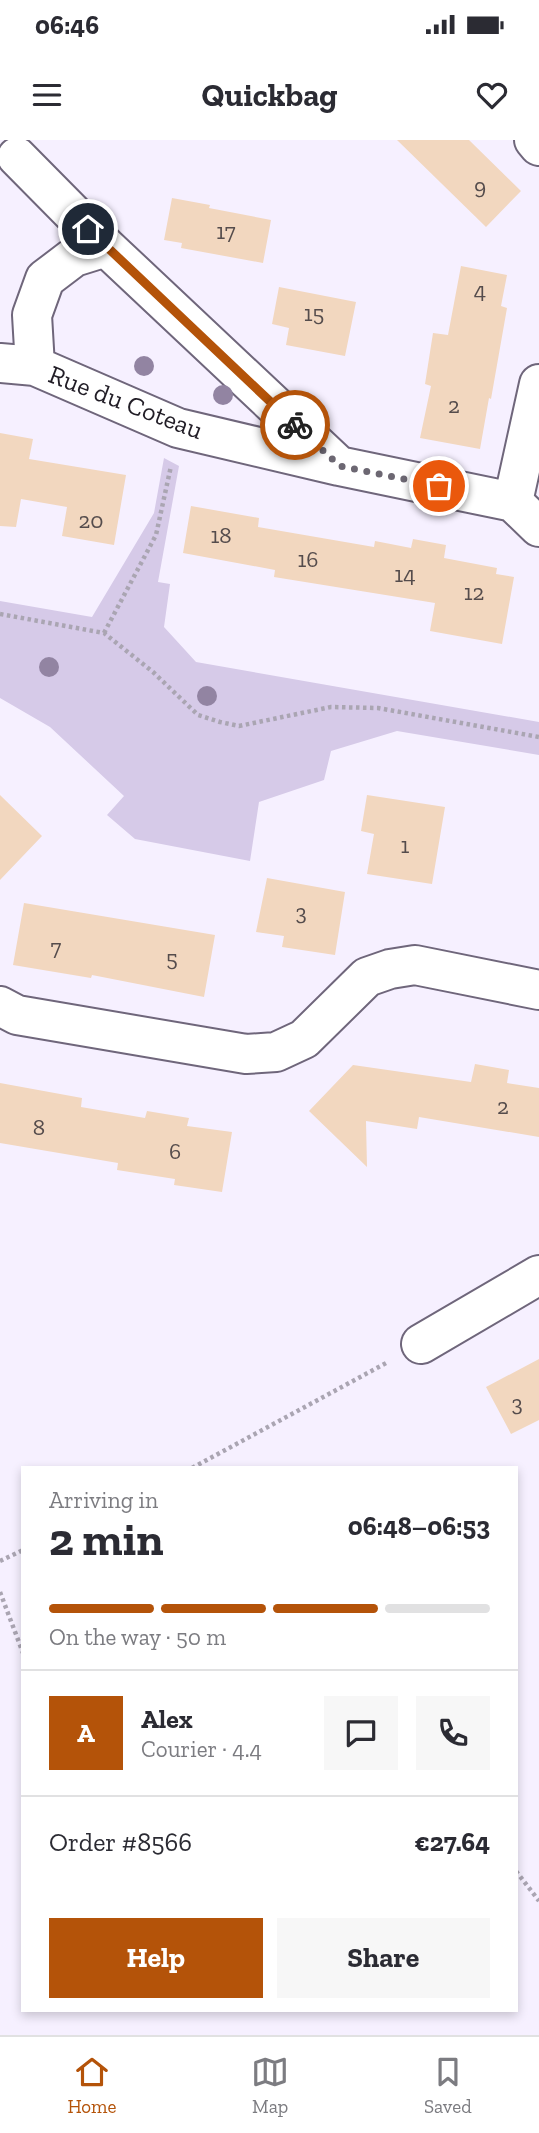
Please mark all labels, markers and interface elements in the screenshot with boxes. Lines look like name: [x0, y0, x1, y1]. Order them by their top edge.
text: 06:46: [35, 9, 99, 41]
icon: menu: [28, 76, 66, 114]
text: Quickbag: [201, 76, 338, 114]
icon: heart: [473, 76, 511, 114]
house number: 9: [474, 172, 486, 200]
pin: [58, 199, 118, 259]
icon: home: [69, 210, 107, 248]
house number: 17: [216, 217, 236, 245]
house number: 4: [474, 276, 486, 304]
house number: 15: [304, 299, 324, 327]
street label: Rue du Coteau: [44, 358, 208, 446]
courier: [260, 390, 330, 460]
house number: 2: [448, 391, 460, 419]
icon: bike: [276, 406, 314, 444]
pin: [409, 456, 469, 516]
icon: bag: [420, 467, 458, 505]
house number: 20: [78, 506, 104, 534]
house number: 18: [210, 521, 232, 549]
house number: 16: [297, 545, 319, 573]
house number: 14: [394, 560, 416, 588]
house number: 12: [464, 578, 484, 606]
house number: 1: [401, 831, 410, 859]
house number: 3: [295, 898, 307, 926]
house number: 7: [51, 933, 62, 961]
house number: 5: [166, 944, 178, 972]
house number: 2: [497, 1092, 509, 1120]
house number: 8: [33, 1113, 45, 1141]
house number: 6: [169, 1137, 181, 1165]
house number: 3: [511, 1389, 523, 1417]
text: Arriving in: [49, 1486, 158, 1514]
text: 06:48–06:53: [348, 1510, 490, 1542]
text: 2 min: [49, 1512, 164, 1567]
text: On the way · 50 m: [49, 1623, 226, 1651]
button: chat: [324, 1696, 398, 1770]
button: phone: [416, 1696, 490, 1770]
text: Alex: [141, 1703, 193, 1735]
text: A: [77, 1717, 95, 1749]
text: Courier · 4.4: [141, 1735, 262, 1763]
text: Order #8566: [49, 1826, 192, 1858]
text: €27.64: [414, 1826, 490, 1858]
button: Help: [49, 1918, 263, 1998]
button: Share: [277, 1918, 490, 1998]
tab: Home: [67, 2053, 116, 2118]
tab: Map: [251, 2053, 289, 2118]
tab: Saved: [424, 2053, 472, 2118]

